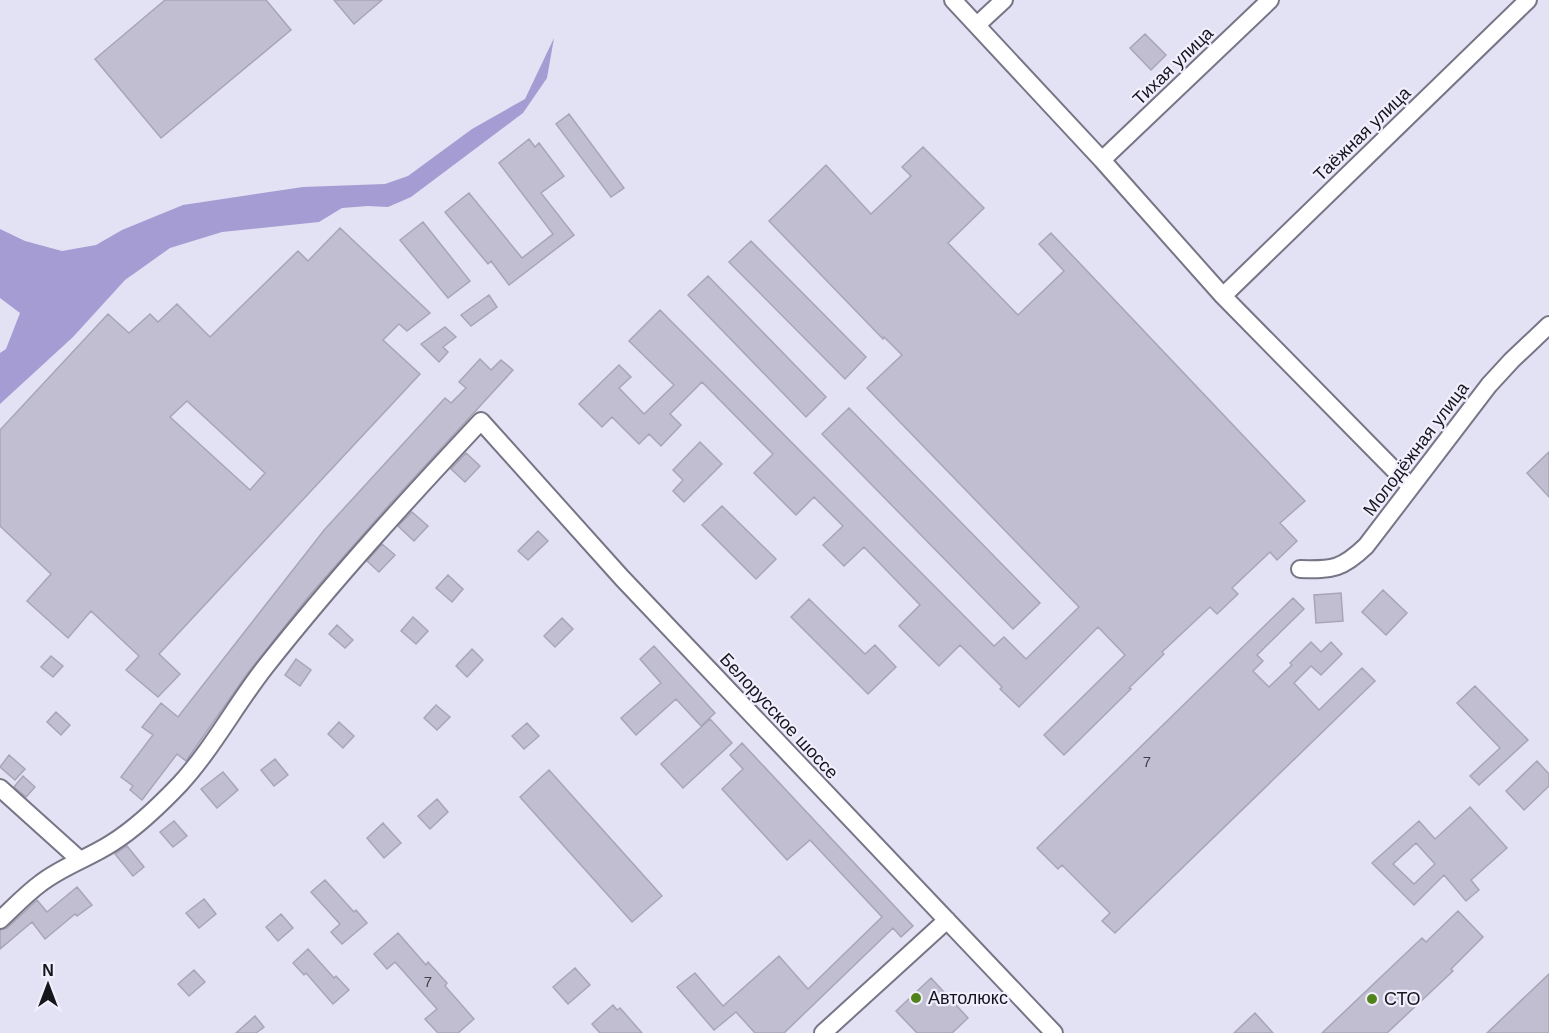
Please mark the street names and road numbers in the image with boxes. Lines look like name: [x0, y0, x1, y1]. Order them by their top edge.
street label: Тихая улица: [1129, 22, 1218, 109]
street label: Таёжная улица: [1310, 82, 1415, 185]
street label: Молодёжная улица: [1359, 378, 1473, 520]
street label: Белорусское шоссе: [716, 649, 842, 783]

